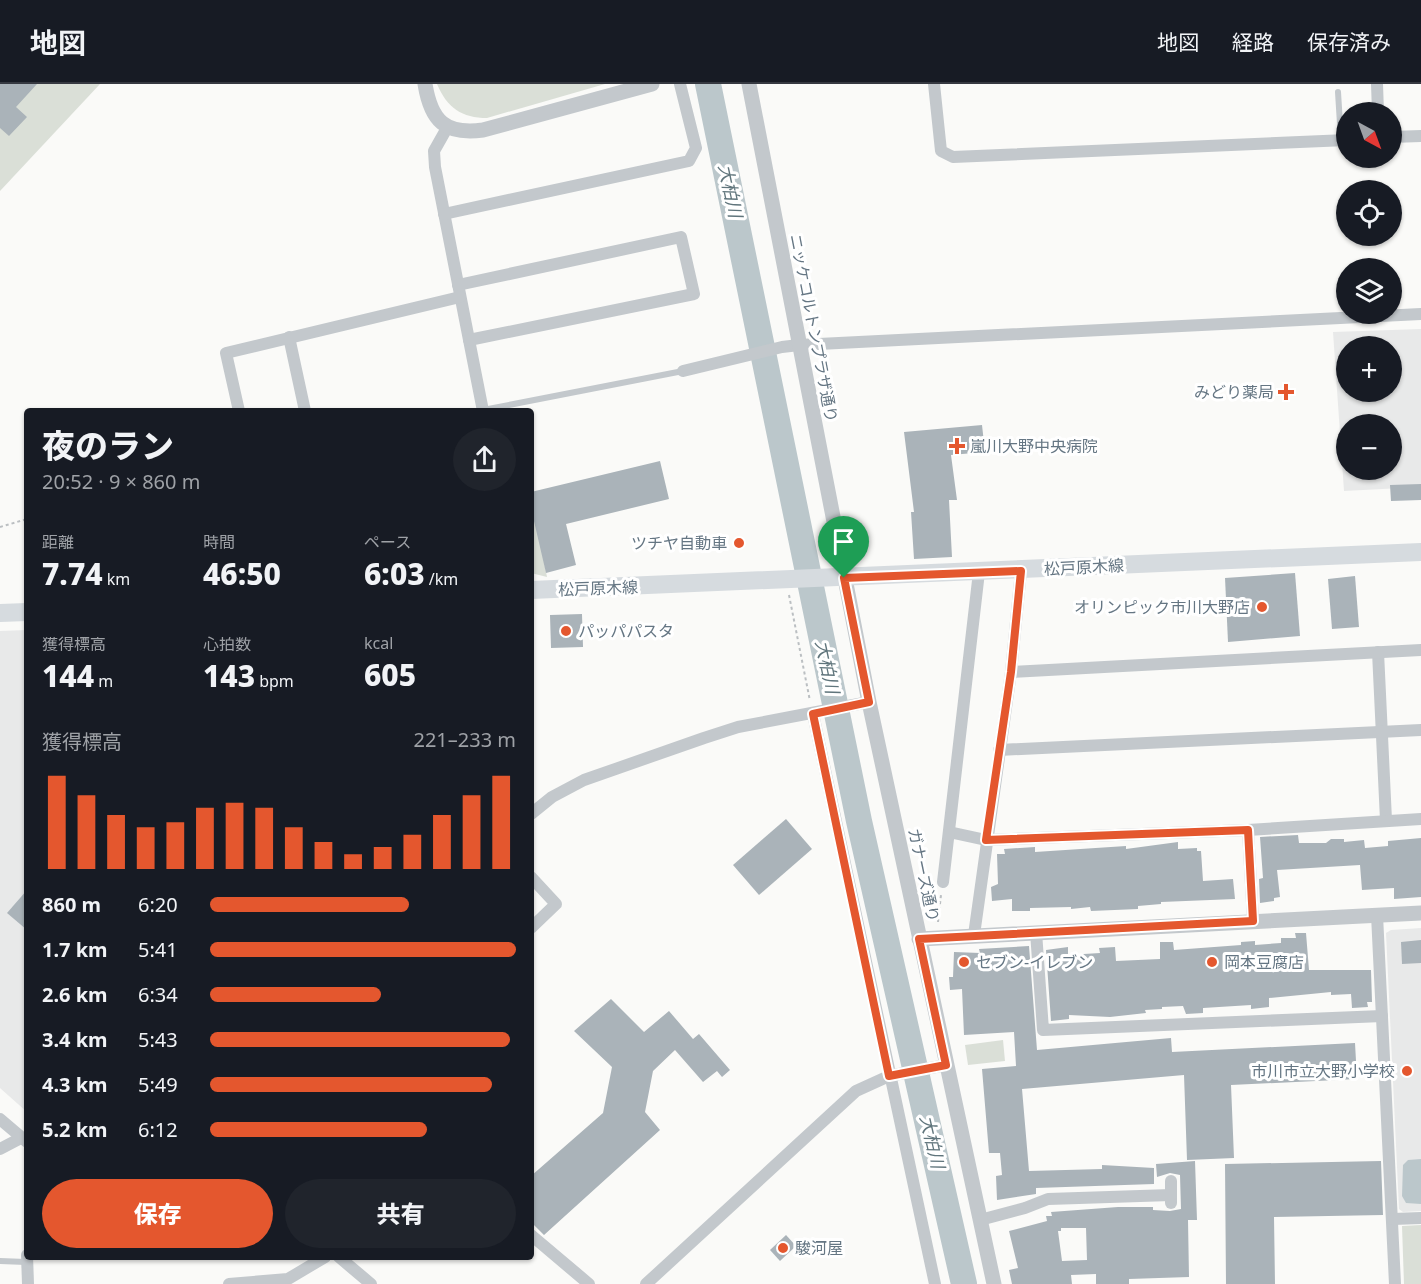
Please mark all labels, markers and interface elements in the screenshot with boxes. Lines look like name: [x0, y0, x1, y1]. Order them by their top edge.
text: 地図: [30, 23, 86, 61]
text: 地図: [1157, 28, 1199, 56]
text: 経路: [1232, 28, 1274, 56]
text: 保存済み: [1307, 28, 1391, 56]
north arrow: [1336, 102, 1402, 168]
map controls: [1336, 102, 1402, 480]
water label: 大柏川: [714, 162, 749, 222]
button: locate: [1336, 180, 1402, 246]
street label: ニッケコルトンプラザ通り: [785, 232, 843, 424]
button: layers: [1336, 258, 1402, 324]
button: +: [1336, 336, 1402, 402]
place label: みどり薬局: [1194, 381, 1274, 403]
marker: みどり薬局: [1279, 385, 1293, 399]
button: −: [1336, 414, 1402, 480]
text: 夜のラン: [42, 423, 174, 468]
button: share: [453, 428, 516, 491]
place label: 嵐川大野中央病院: [970, 435, 1098, 457]
marker: 嵐川大野中央病院: [948, 437, 966, 455]
text: 20:52 · 9 × 860 m: [42, 468, 200, 495]
pin: [818, 516, 869, 578]
icon: arrive: [827, 525, 860, 558]
text: 距離: [42, 531, 74, 553]
text: 時間: [203, 531, 235, 553]
text: ペース: [364, 531, 411, 553]
place label: ツチヤ自動車: [631, 532, 727, 554]
marker: ツチヤ自動車: [732, 536, 746, 550]
text: 7.74: [42, 553, 103, 594]
text: 46:50: [203, 553, 281, 594]
text: 6:03: [364, 553, 425, 594]
street label: 松戸原木線: [1043, 554, 1125, 580]
text: km: [103, 568, 130, 590]
text: /km: [425, 568, 458, 590]
street label: 松戸原木線: [558, 576, 638, 600]
place label: オリンピック市川大野店: [1074, 596, 1250, 618]
marker: オリンピック市川大野店: [1255, 600, 1269, 614]
place label: パッパパスタ: [578, 620, 674, 642]
marker: パッパパスタ: [559, 624, 573, 638]
text: kcal: [364, 632, 393, 654]
text: 獲得標高: [42, 633, 106, 655]
text: 心拍数: [203, 633, 251, 655]
water label: 大柏川: [811, 638, 846, 698]
text: 605: [364, 654, 416, 695]
text: 144: [42, 655, 94, 696]
text: 143: [203, 655, 255, 696]
text: m: [94, 670, 113, 692]
text: bpm: [255, 670, 294, 692]
text: 221–233 m: [413, 726, 516, 753]
text: 獲得標高: [42, 728, 122, 755]
street label: ガナーズ通り: [903, 826, 945, 924]
text: 860 m: [42, 891, 101, 918]
text: 6:20: [138, 891, 178, 918]
text: 1.7 km: [42, 936, 108, 963]
text: 5:41: [138, 936, 178, 963]
place label: セブン-イレブン: [976, 951, 1093, 973]
place label: 岡本豆腐店: [1224, 951, 1304, 973]
marker: セブン-イレブン: [957, 955, 971, 969]
marker: 岡本豆腐店: [1205, 955, 1219, 969]
text: 2.6 km: [42, 981, 108, 1008]
text: 6:34: [138, 981, 178, 1008]
text: 3.4 km: [42, 1026, 108, 1053]
text: 5:43: [138, 1026, 178, 1053]
place label: 市川市立大野小学校: [1251, 1060, 1395, 1082]
marker: 市川市立大野小学校: [1400, 1064, 1414, 1078]
text: 4.3 km: [42, 1071, 108, 1098]
text: 5:49: [138, 1071, 178, 1098]
water label: 大柏川: [915, 1113, 951, 1173]
text: 5.2 km: [42, 1116, 108, 1143]
text: 6:12: [138, 1116, 178, 1143]
button: 保存: [42, 1179, 273, 1248]
button: 共有: [285, 1179, 516, 1248]
place label: 駿河屋: [795, 1237, 843, 1259]
marker: 駿河屋: [776, 1241, 790, 1255]

